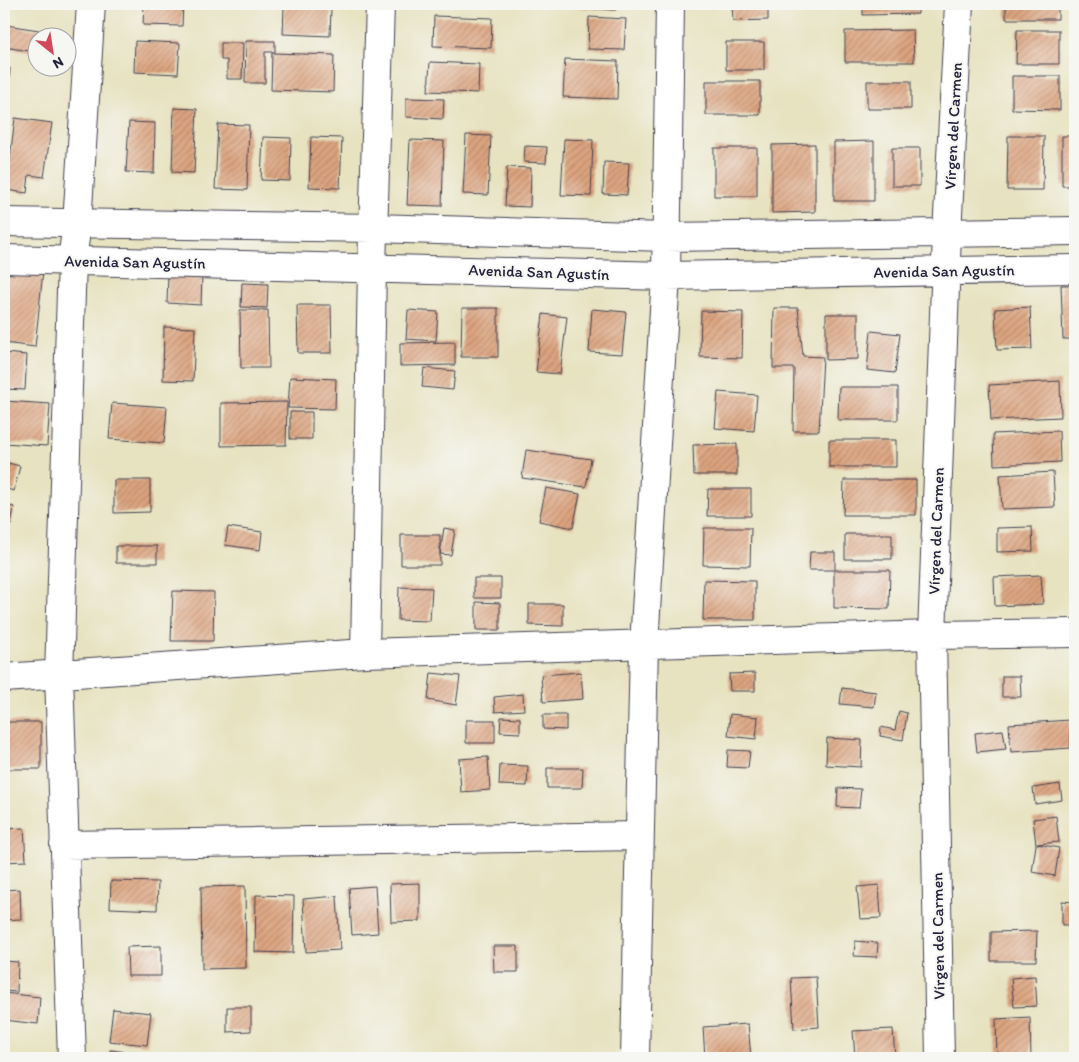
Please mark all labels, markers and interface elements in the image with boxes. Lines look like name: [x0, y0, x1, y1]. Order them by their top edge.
north arrow: [28, 28, 78, 78]
text: N: [50, 53, 67, 73]
street label: Vírgen del Carmen: [940, 61, 966, 190]
street label: Avenida San Agustín: [64, 251, 206, 273]
street label: Avenida San Agustín: [468, 260, 610, 284]
street label: Avenida San Agustín: [873, 260, 1015, 282]
street label: Vírgen del Carmen: [924, 467, 948, 595]
street label: Vírgen del Carmen: [927, 872, 949, 1000]

